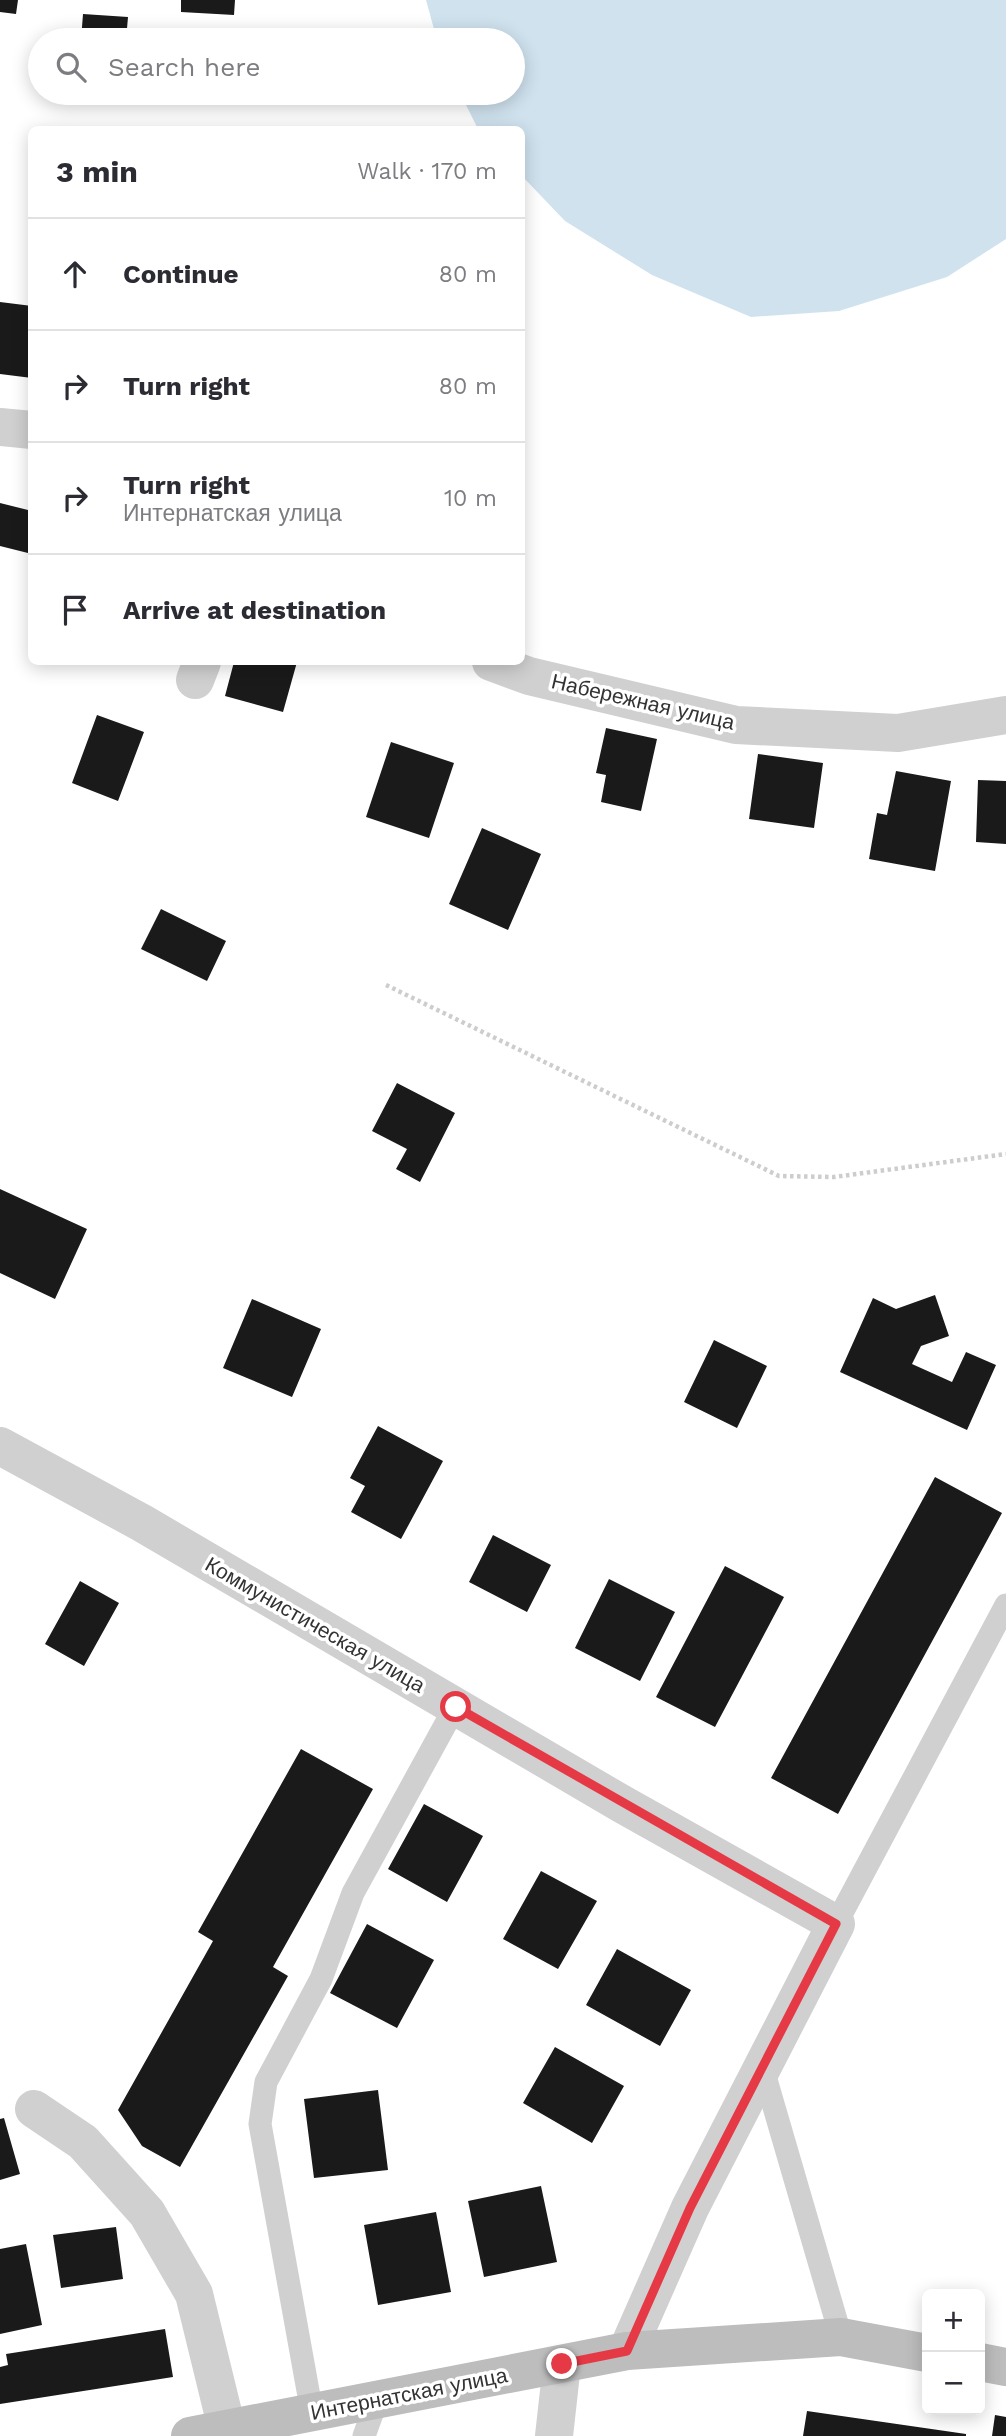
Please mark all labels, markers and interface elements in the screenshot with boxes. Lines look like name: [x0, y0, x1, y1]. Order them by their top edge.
search box: [28, 28, 525, 105]
icon: search: [52, 48, 90, 86]
text: Search here: [108, 52, 260, 82]
text: 3 min: [56, 154, 138, 189]
text: Walk · 170 m: [357, 158, 497, 185]
icon: ahead: [56, 255, 94, 293]
text: Continue: [123, 259, 239, 289]
text: 80 m: [439, 261, 497, 288]
icon: right: [56, 367, 94, 405]
text: Turn right: [123, 371, 250, 401]
text: 80 m: [439, 373, 497, 400]
text: Turn right: [123, 470, 250, 500]
icon: right: [56, 479, 94, 517]
text: 10 m: [444, 485, 497, 512]
text: Интернатская улица: [123, 500, 342, 527]
icon: arrive: [56, 591, 94, 629]
text: Arrive at destination: [123, 595, 386, 625]
street label: Набережная улица: [549, 668, 737, 735]
street label: Коммунистическая улица: [201, 1551, 430, 1698]
route start: [440, 1691, 471, 1722]
map controls: [922, 2289, 985, 2415]
button: +: [922, 2289, 985, 2352]
route end: [546, 2348, 577, 2379]
button: −: [922, 2352, 985, 2415]
street label: Интернатская улица: [308, 2362, 510, 2425]

